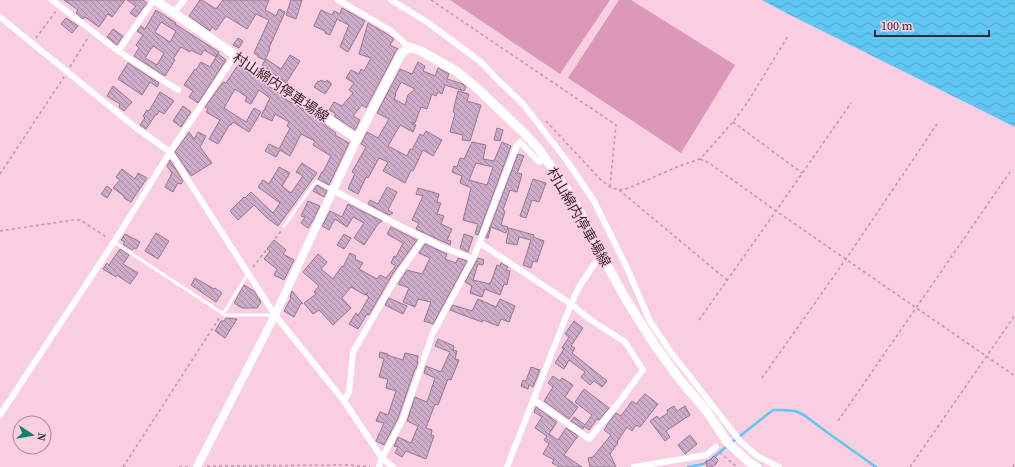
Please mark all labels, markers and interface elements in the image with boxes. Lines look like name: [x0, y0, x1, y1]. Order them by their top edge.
scale bar: [875, 12, 989, 38]
text: 100 m: [881, 18, 913, 34]
street label: 村山綿内停車場線: [229, 47, 333, 127]
street label: 村山綿内停車場線: [542, 164, 616, 270]
north arrow: [12, 415, 52, 455]
text: N: [33, 431, 49, 442]

